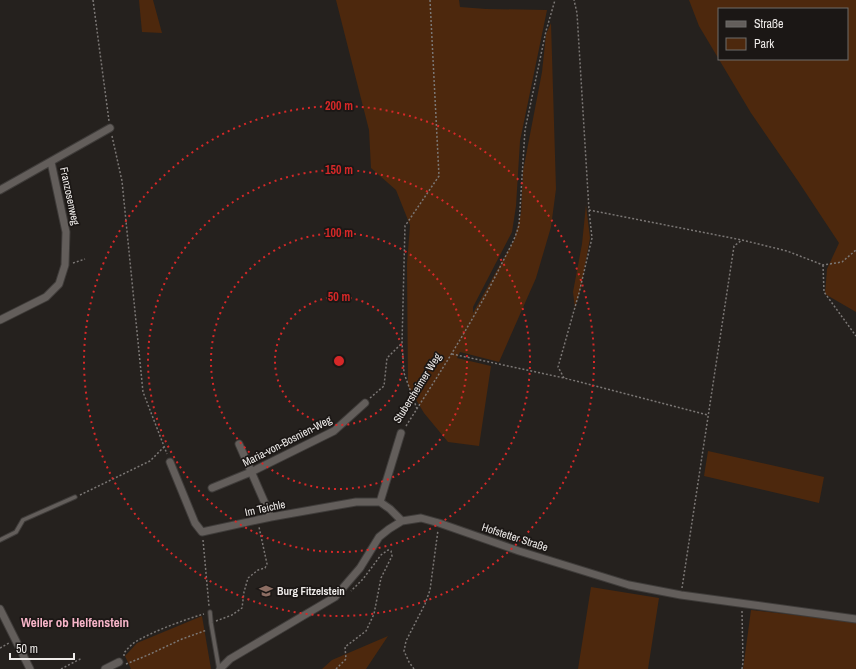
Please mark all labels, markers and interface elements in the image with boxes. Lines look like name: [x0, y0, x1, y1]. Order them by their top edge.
legend: [718, 8, 848, 60]
text: Straße: [754, 16, 784, 32]
text: Park: [754, 36, 774, 52]
text: 200 m: [325, 98, 353, 114]
text: 150 m: [325, 162, 353, 178]
street label: Franzosenweg: [57, 166, 83, 226]
text: 100 m: [325, 225, 353, 241]
text: 50 m: [328, 289, 350, 305]
street label: Stubersheimer Weg: [390, 350, 444, 426]
centre of rings: [332, 354, 346, 368]
street label: Maria-von-Bosnien-Weg: [240, 412, 334, 470]
street label: Im Teichle: [244, 497, 286, 519]
street label: Hofstetter Straße: [480, 520, 550, 554]
school or university icon: Burg Fitzelstein: [258, 583, 274, 599]
place label: Burg Fitzelstein: [277, 584, 345, 598]
district label: Weiler ob Helfenstein: [21, 614, 129, 631]
scale bar: [10, 635, 74, 661]
text: 50 m: [16, 641, 38, 657]

